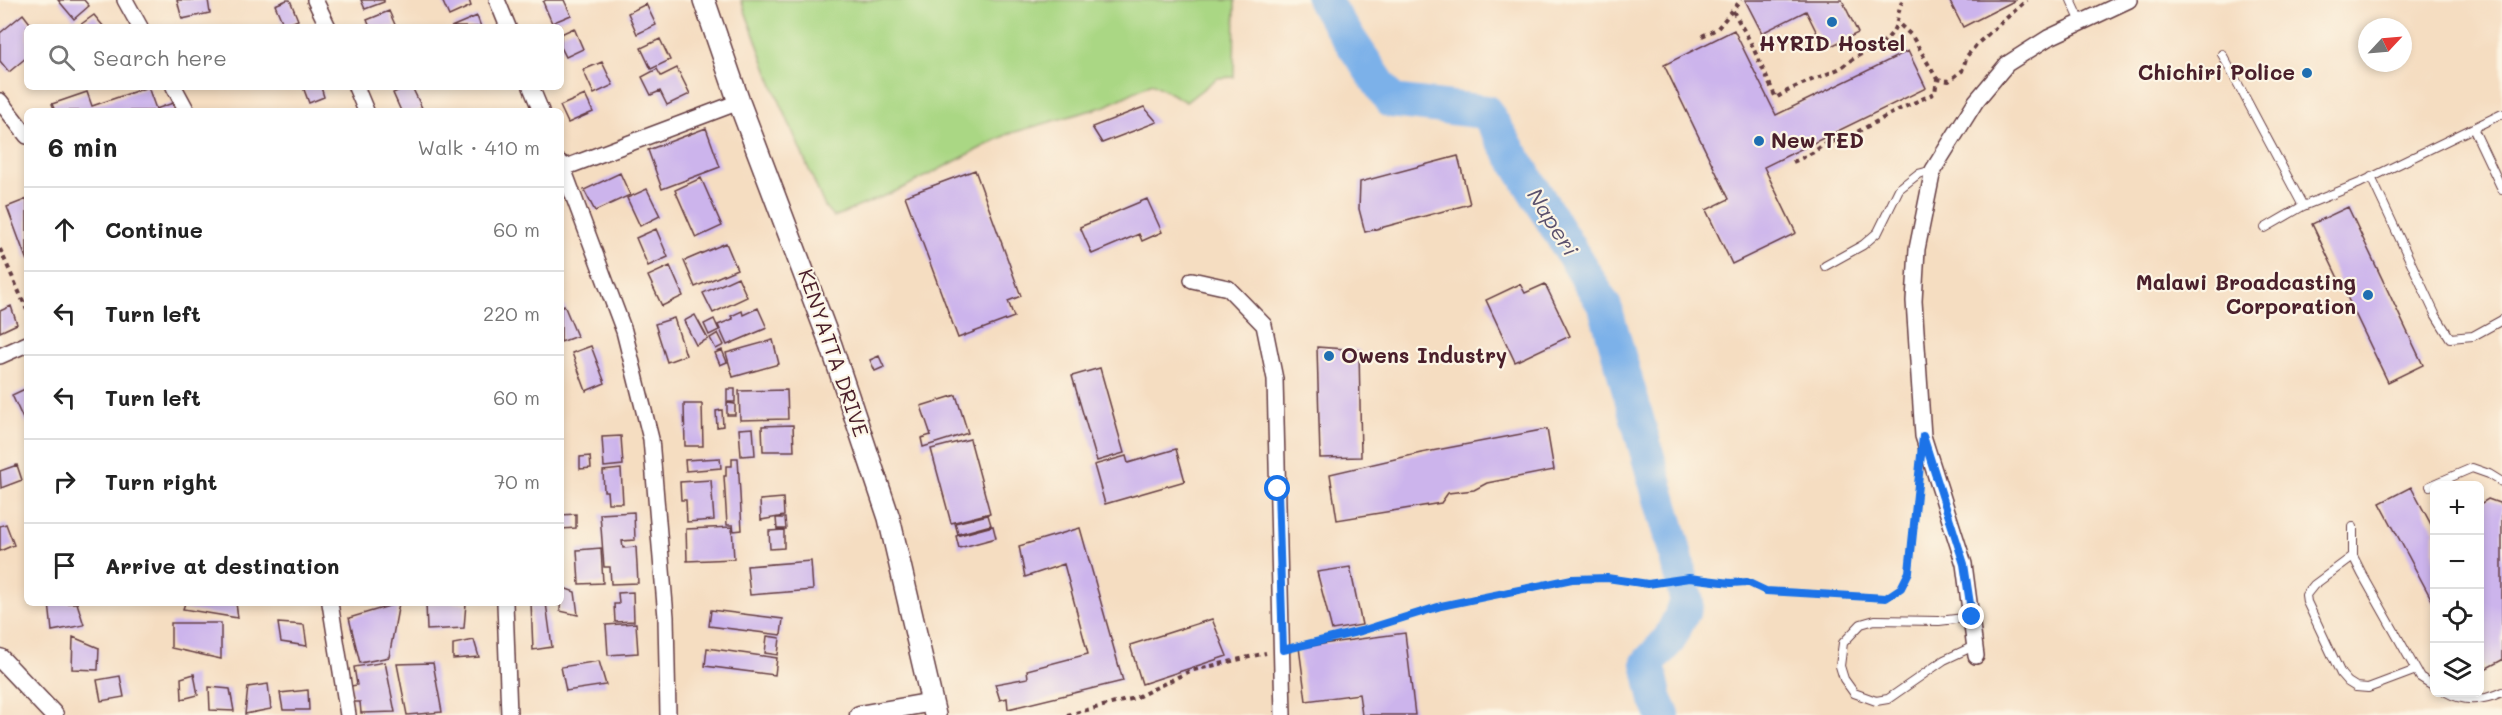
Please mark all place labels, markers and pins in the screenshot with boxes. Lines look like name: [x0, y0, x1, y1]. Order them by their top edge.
marker: HYRID Hostel: [1825, 15, 1839, 29]
place label: HYRID Hostel: [1759, 29, 1905, 56]
place label: Chichiri Police: [2138, 58, 2295, 85]
marker: Chichiri Police: [2300, 66, 2314, 80]
place label: New TED: [1771, 126, 1864, 153]
marker: New TED: [1752, 134, 1766, 148]
place label: Malawi Broadcasting Corporation: [2136, 268, 2356, 319]
marker: Malawi Broadcasting Corporation: [2361, 288, 2375, 302]
place label: Owens Industry: [1341, 341, 1507, 369]
marker: Owens Industry: [1322, 349, 1336, 363]

